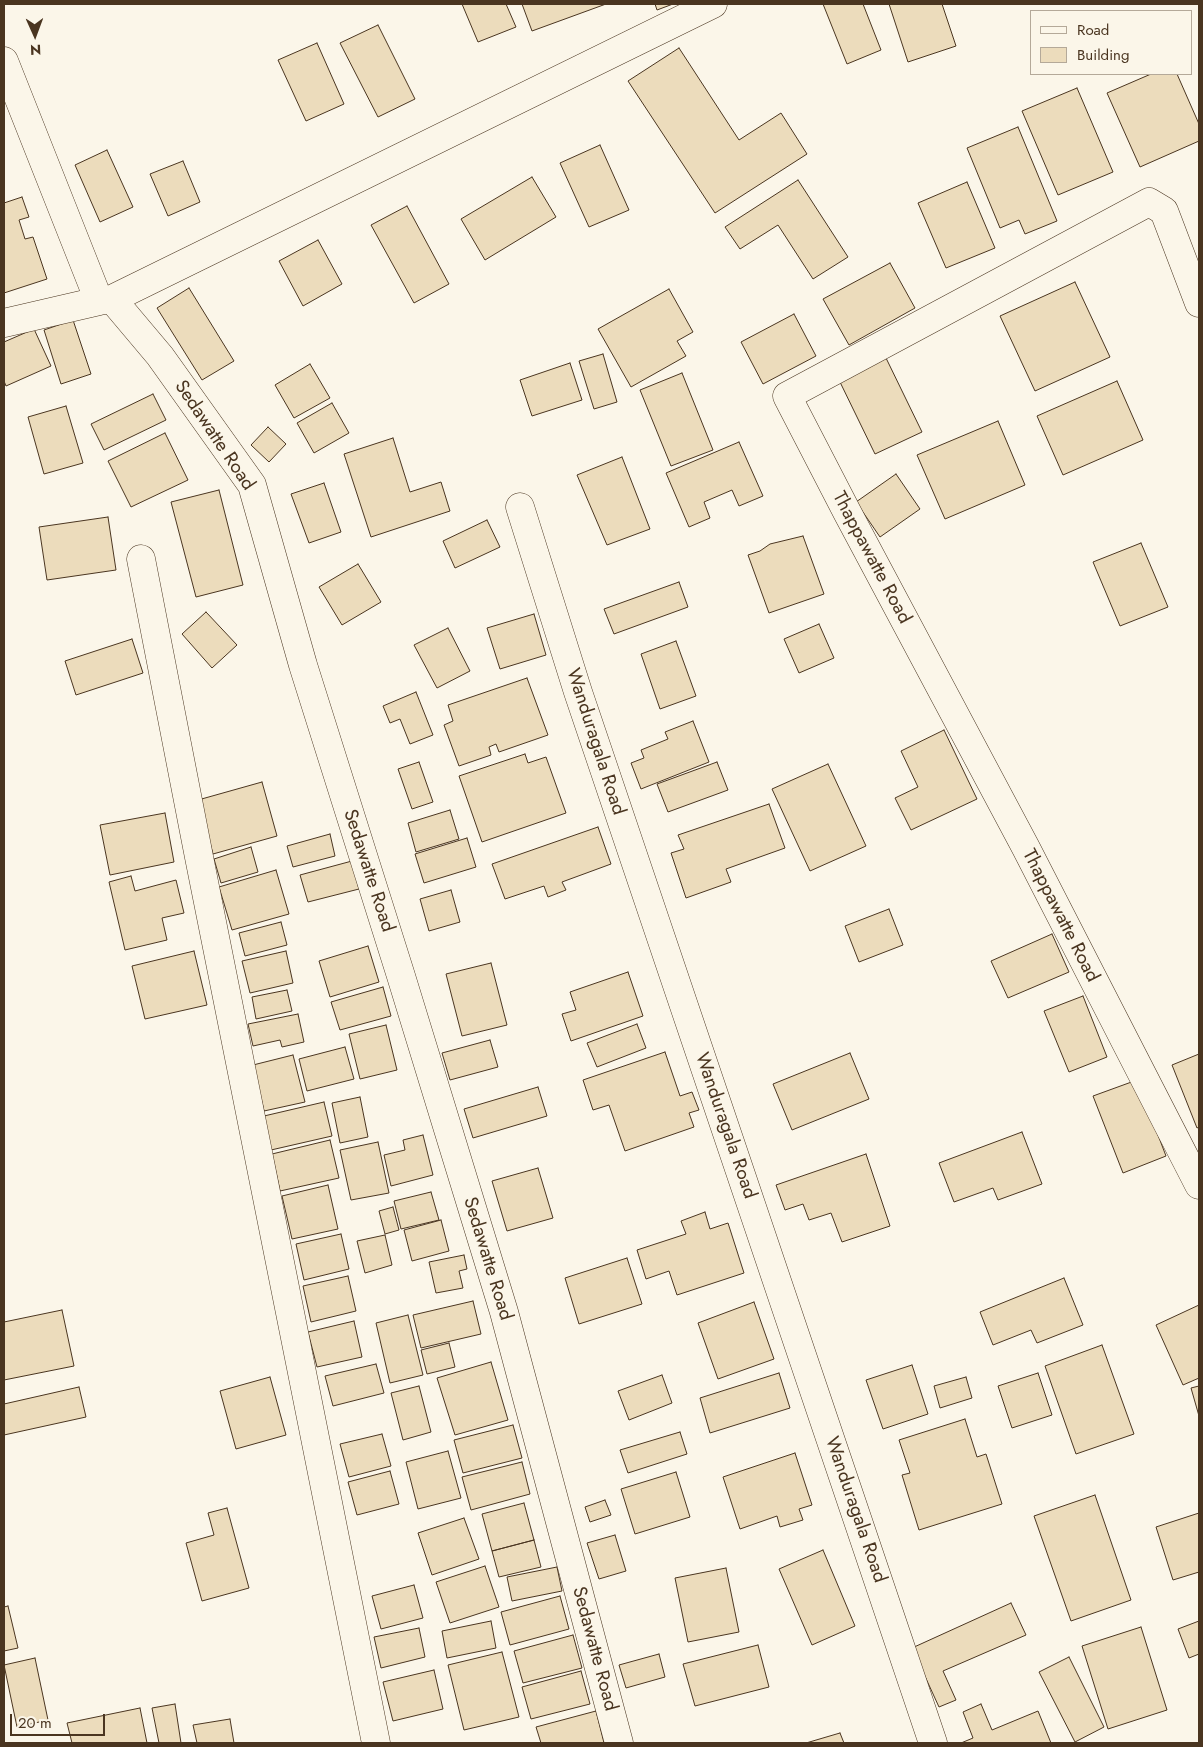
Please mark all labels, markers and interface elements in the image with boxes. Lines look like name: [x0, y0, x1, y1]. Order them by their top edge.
north arrow: [10, 10, 60, 60]
legend: [1030, 10, 1193, 75]
text: Road: [1077, 19, 1109, 41]
text: N: [30, 40, 41, 60]
text: Building: [1077, 44, 1129, 66]
street label: Sedawatte Road: [169, 377, 259, 495]
street label: Thappawatte Road: [827, 488, 915, 628]
street label: Wanduragala Road: [561, 666, 629, 818]
street label: Sedawatte Road: [337, 807, 399, 935]
street label: Thappawatte Road: [1017, 846, 1103, 986]
street label: Wanduragala Road: [689, 1050, 761, 1202]
street label: Sedawatte Road: [457, 1195, 517, 1323]
street label: Wanduragala Road: [819, 1434, 891, 1586]
street label: Sedawatte Road: [566, 1584, 622, 1714]
scale bar: [12, 1704, 108, 1736]
text: 20 m: [18, 1712, 52, 1734]

